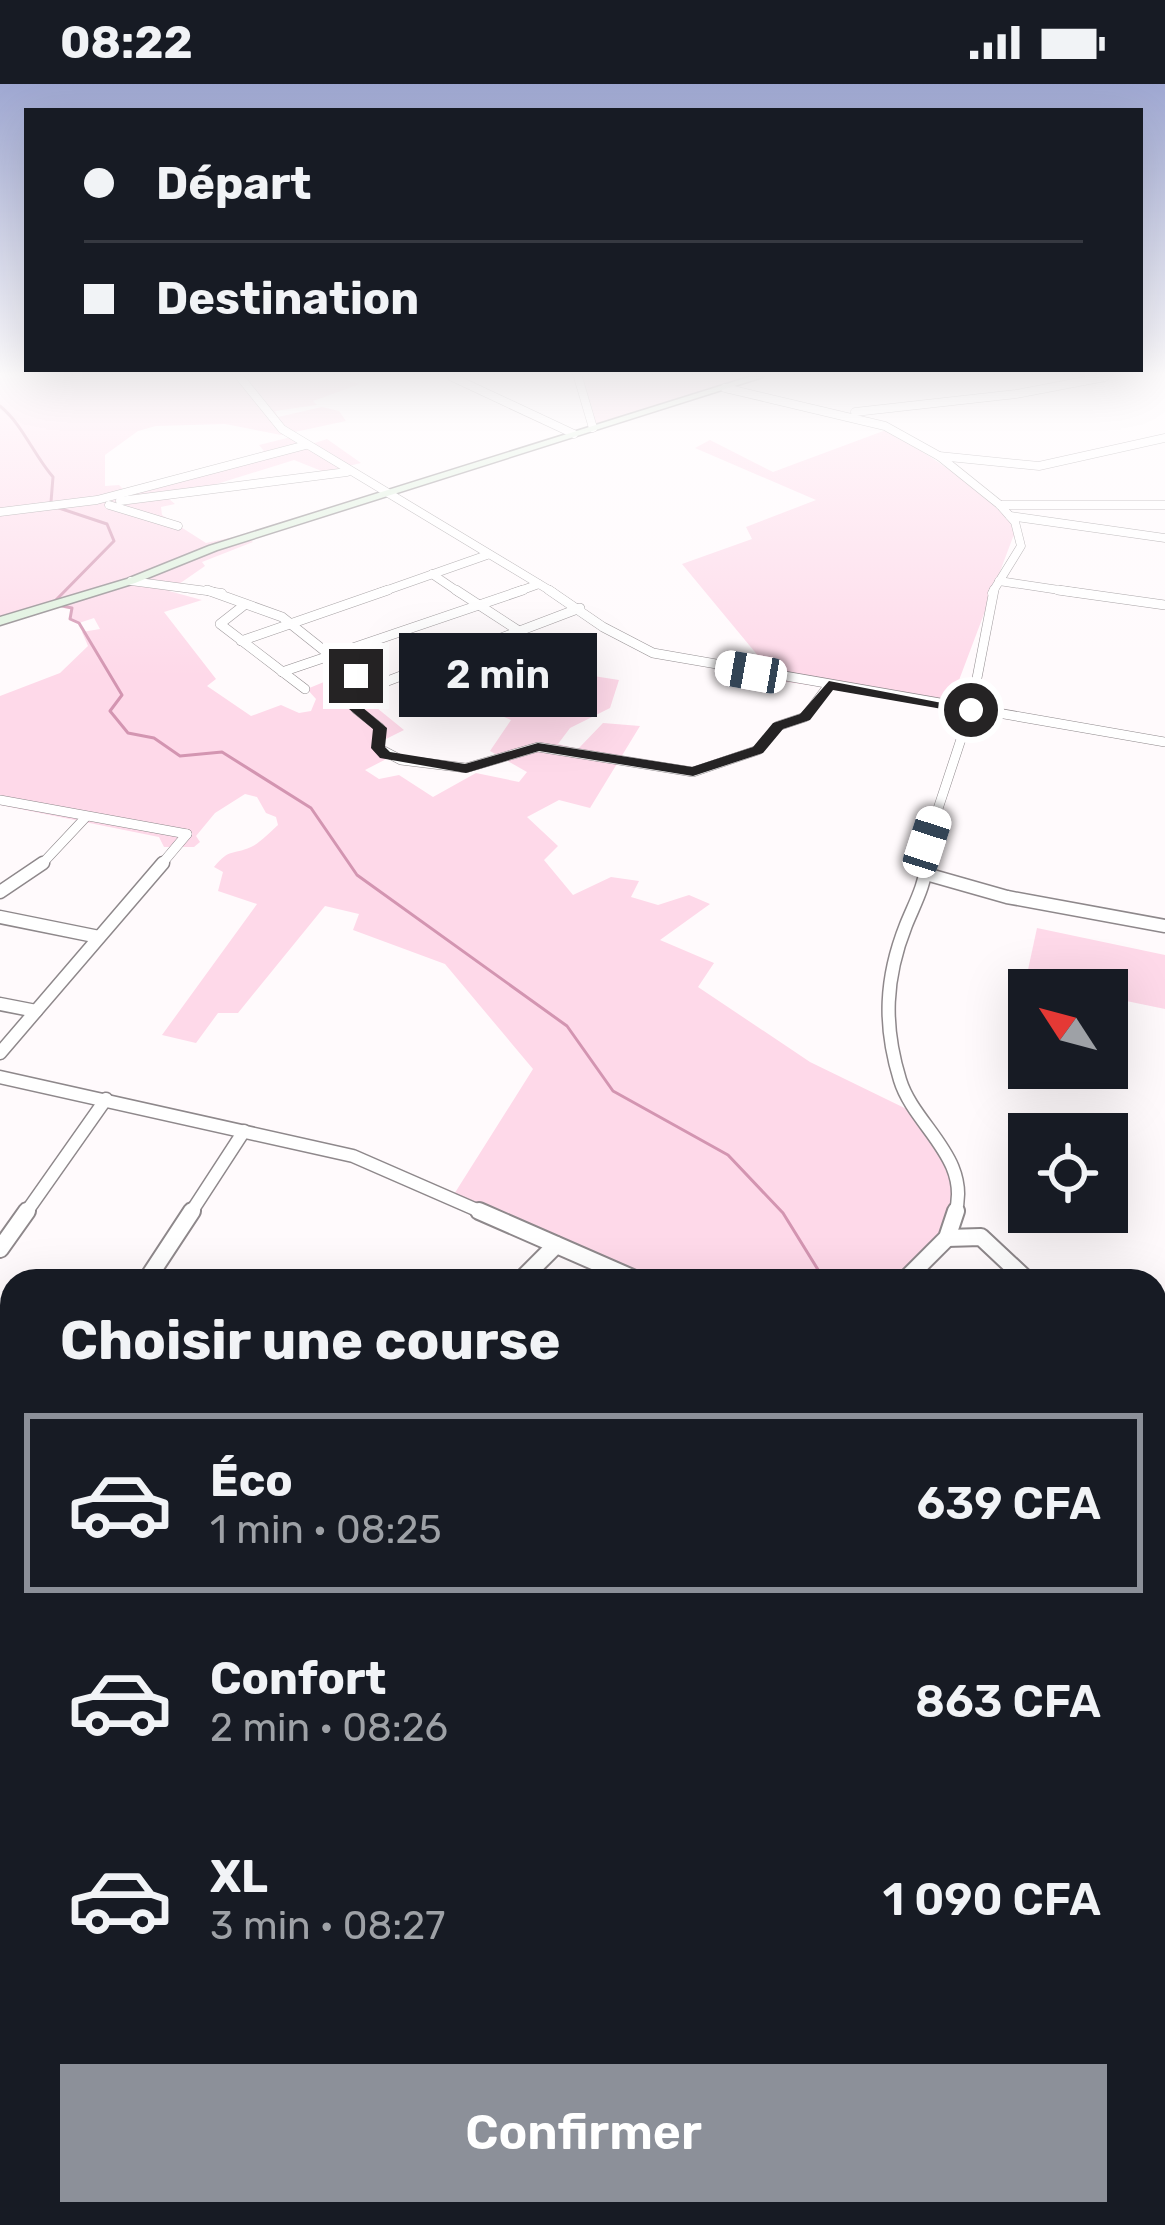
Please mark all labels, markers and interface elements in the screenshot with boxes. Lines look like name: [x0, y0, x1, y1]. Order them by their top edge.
text: 08:22: [60, 16, 193, 69]
text: Départ: [156, 157, 311, 210]
text: Destination: [156, 272, 419, 325]
callout: 2 min: [398, 634, 596, 718]
car: [712, 648, 790, 696]
route end: [329, 649, 383, 703]
text: 2 min: [446, 652, 550, 698]
route start: [944, 683, 998, 737]
car: [899, 802, 955, 882]
north arrow: [1008, 969, 1128, 1089]
map controls: [1008, 969, 1128, 1233]
button: locate: [1008, 1113, 1128, 1233]
text: Choisir une course: [60, 1309, 561, 1373]
icon: car: [66, 1449, 174, 1557]
text: Éco: [210, 1454, 293, 1507]
text: 639 CFA: [917, 1477, 1101, 1530]
text: 1 min · 08:25: [210, 1507, 442, 1553]
icon: car: [66, 1647, 174, 1755]
text: Confort: [210, 1652, 386, 1705]
text: 863 CFA: [915, 1675, 1101, 1728]
text: 2 min · 08:26: [210, 1705, 448, 1751]
icon: car: [66, 1845, 174, 1953]
text: XL: [210, 1850, 268, 1903]
text: 1 090 CFA: [883, 1873, 1101, 1926]
text: 3 min · 08:27: [210, 1903, 445, 1949]
button: Confirmer: [60, 2064, 1107, 2202]

